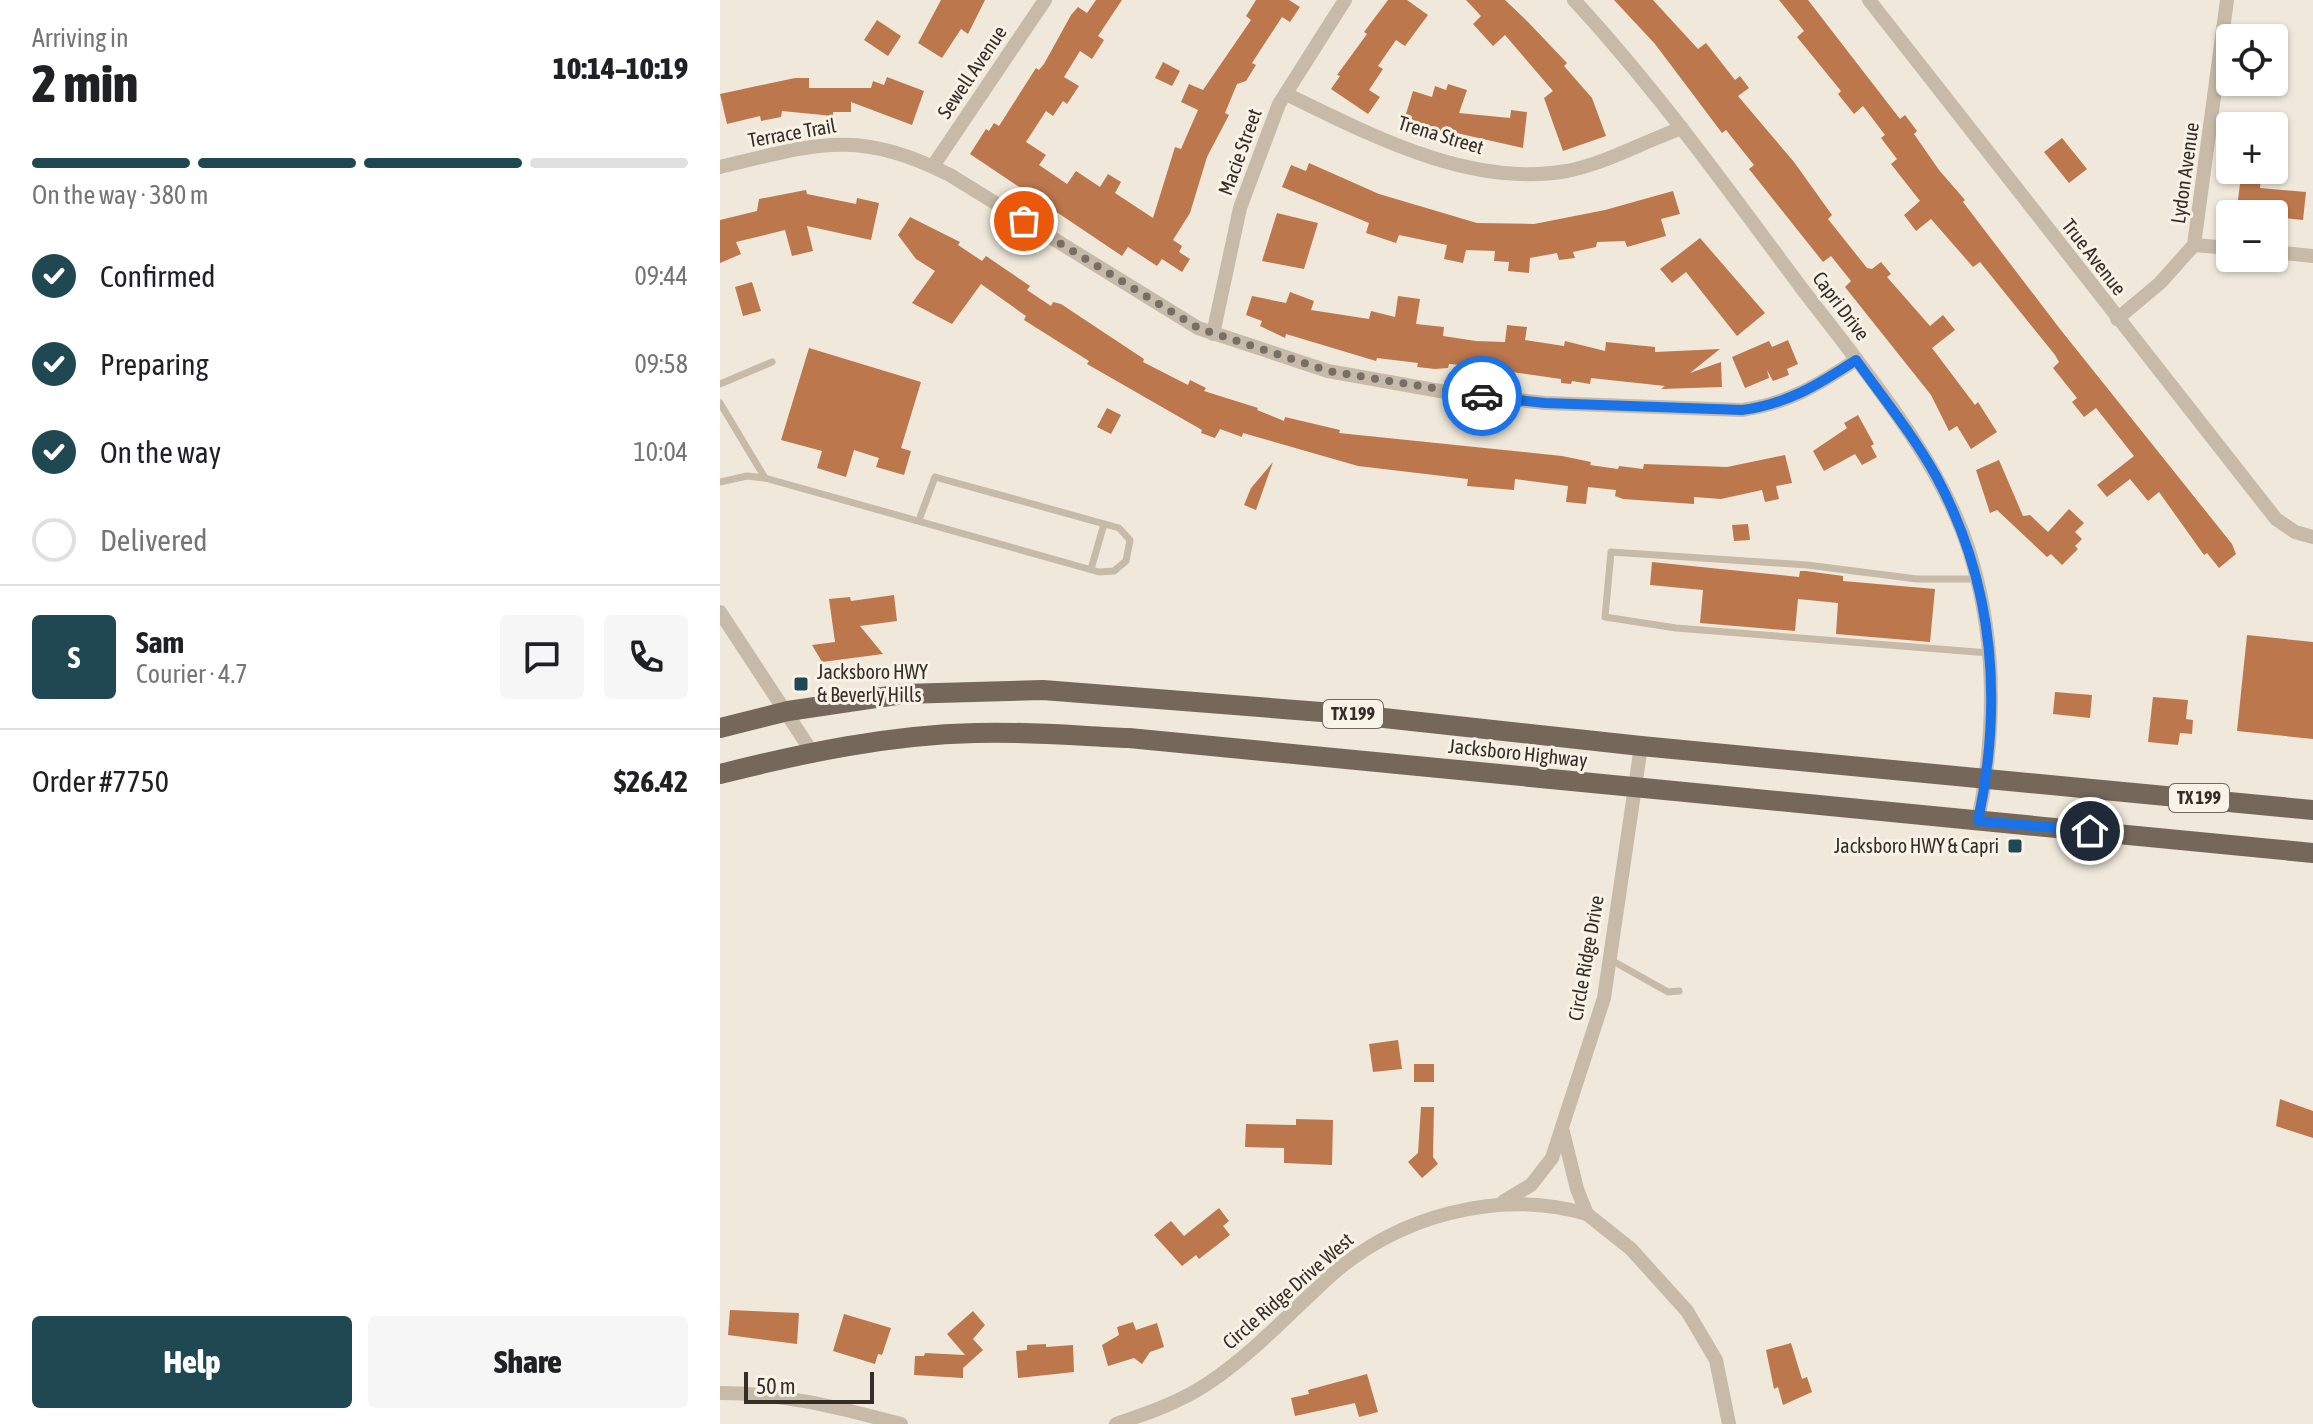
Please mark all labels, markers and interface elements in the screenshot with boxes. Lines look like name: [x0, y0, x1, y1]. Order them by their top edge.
street label: Sewell Avenue: [932, 21, 1011, 122]
text: Arriving in: [32, 23, 129, 53]
map controls: [2216, 24, 2288, 272]
button: locate: [2216, 24, 2288, 96]
text: 10:14–10:19: [553, 51, 688, 85]
text: 2 min: [32, 53, 138, 113]
street label: Macie Street: [1213, 105, 1266, 198]
street label: Trena Street: [1396, 111, 1487, 158]
button: +: [2216, 112, 2288, 184]
street label: Terrace Trail: [746, 113, 838, 152]
street label: Lydon Avenue: [2166, 121, 2203, 225]
text: On the way · 380 m: [32, 180, 209, 210]
pin: [990, 187, 1058, 255]
icon: bag: [1002, 199, 1046, 243]
button: −: [2216, 200, 2288, 272]
street label: True Avenue: [2058, 214, 2131, 299]
icon: check: [32, 254, 76, 298]
text: Confirmed: [100, 259, 215, 293]
text: 09:44: [634, 261, 688, 291]
street label: Capri Drive: [1808, 267, 1875, 345]
icon: check: [32, 342, 76, 386]
text: Preparing: [100, 347, 209, 381]
text: 09:58: [634, 349, 688, 379]
courier: [1442, 356, 1522, 436]
icon: car: [1460, 374, 1504, 418]
icon: check: [32, 430, 76, 474]
text: On the way: [100, 435, 221, 469]
text: 10:04: [633, 437, 688, 467]
text: Delivered: [100, 523, 208, 557]
button: chat: [500, 615, 584, 699]
button: phone: [604, 615, 688, 699]
text: Sam: [136, 625, 184, 659]
text: S: [68, 640, 80, 674]
text: Courier · 4.7: [136, 659, 247, 689]
place label: Jacksboro HWY & Beverly Hills: [817, 660, 928, 706]
marker: Jacksboro HWY & Beverly Hills: [792, 675, 810, 693]
road number: TX 199: [1323, 700, 1383, 728]
street label: Jacksboro Highway: [1447, 734, 1589, 771]
text: Order #7750: [32, 764, 169, 798]
text: $26.42: [614, 764, 688, 798]
road number: TX 199: [2169, 784, 2229, 812]
pin: [2056, 797, 2124, 865]
icon: home: [2068, 809, 2112, 853]
place label: Jacksboro HWY & Capri: [1834, 834, 1999, 857]
marker: Jacksboro HWY & Capri: [2006, 837, 2024, 855]
street label: Circle Ridge Drive: [1563, 894, 1608, 1022]
street label: Circle Ridge Drive West: [1218, 1228, 1358, 1354]
button: Help: [32, 1316, 352, 1408]
button: Share: [368, 1316, 688, 1408]
scale bar: [744, 1368, 874, 1404]
text: 50 m: [756, 1373, 796, 1399]

